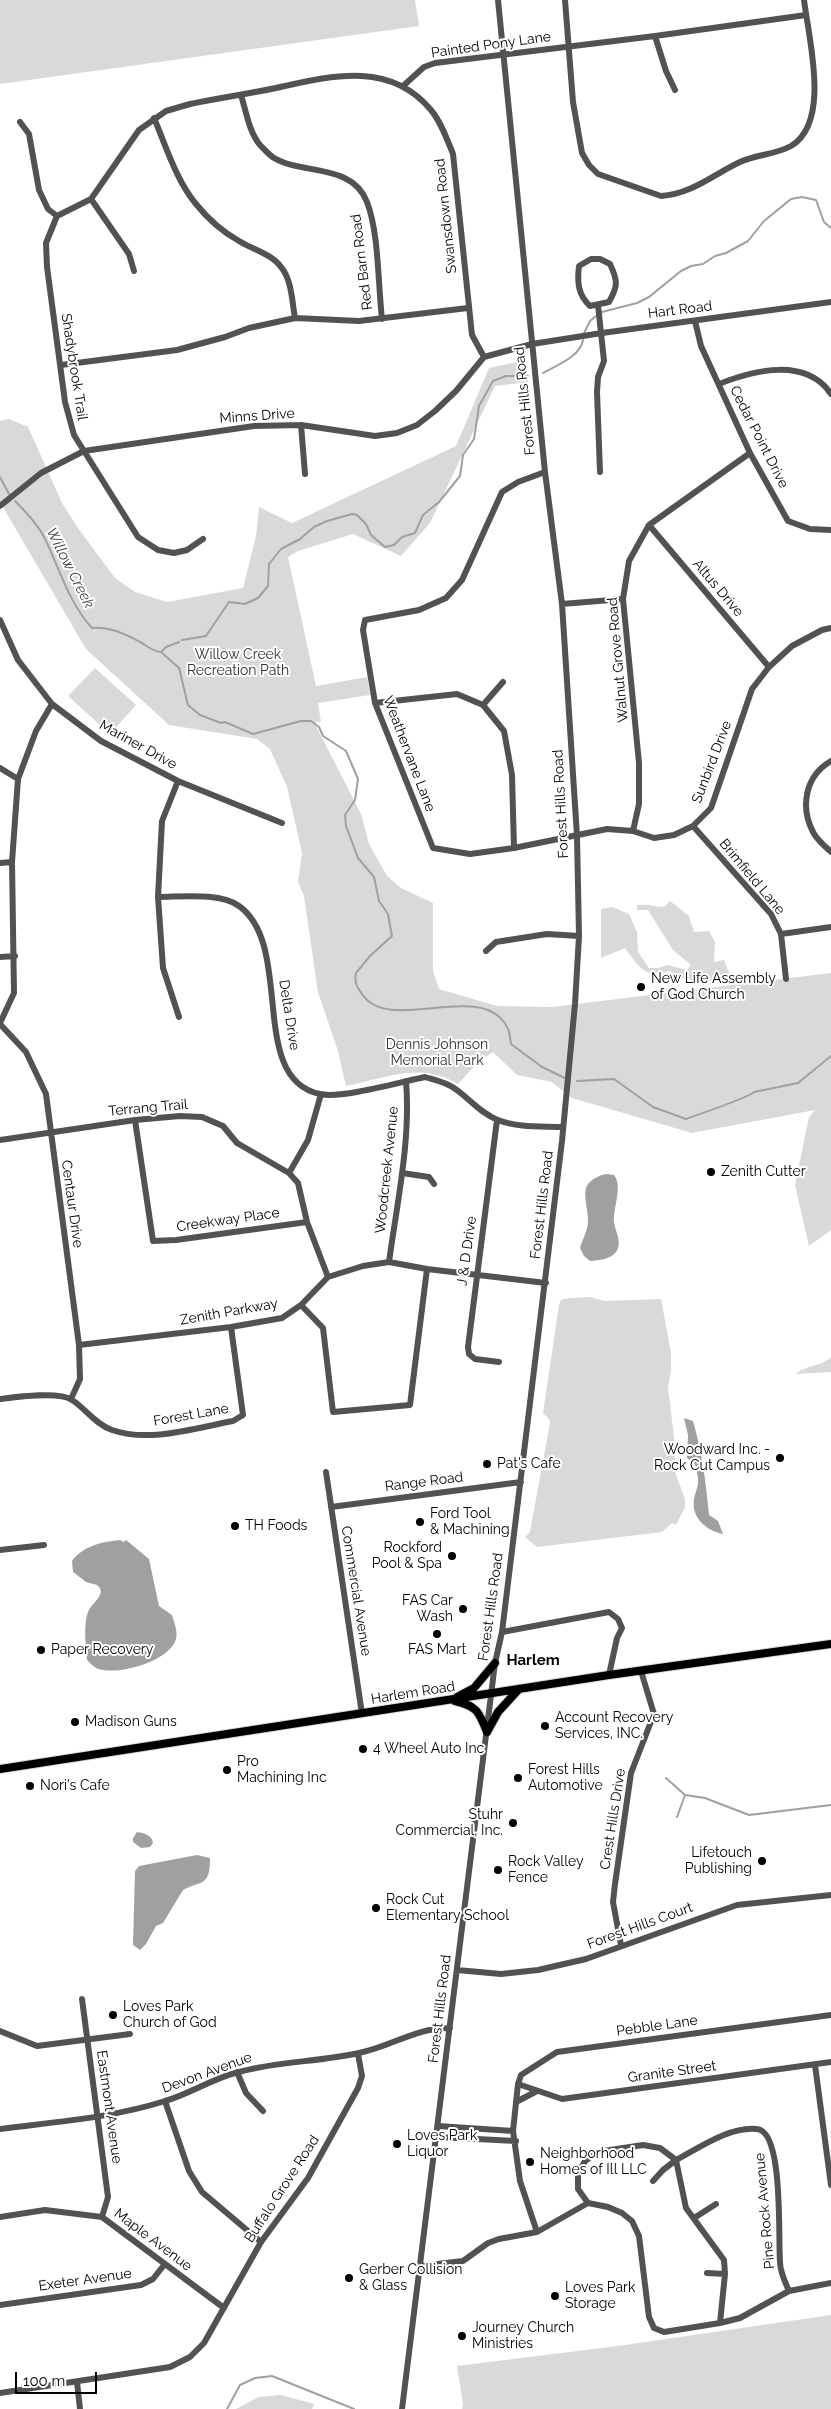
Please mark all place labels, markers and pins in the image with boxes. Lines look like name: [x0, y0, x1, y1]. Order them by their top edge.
place label: New Life Assembly of God Church: [651, 971, 776, 1004]
marker: New Life Assembly of God Church: [635, 981, 647, 993]
place label: Zenith Cutter: [721, 1164, 806, 1180]
marker: Zenith Cutter: [705, 1166, 717, 1178]
place label: Woodward Inc. - Rock Cut Campus: [654, 1442, 770, 1474]
marker: Woodward Inc. - Rock Cut Campus: [774, 1452, 786, 1464]
place label: Pat's Cafe: [497, 1456, 561, 1472]
marker: Pat's Cafe: [481, 1458, 493, 1470]
place label: Ford Tool & Machining: [430, 1506, 510, 1538]
marker: Ford Tool & Machining: [414, 1516, 426, 1528]
place label: TH Foods: [245, 1518, 307, 1534]
marker: TH Foods: [229, 1520, 241, 1532]
place label: Rockford Pool & Spa: [372, 1540, 442, 1572]
marker: Rockford Pool & Spa: [446, 1550, 458, 1562]
place label: FAS Car Wash: [402, 1593, 453, 1625]
marker: FAS Car Wash: [457, 1603, 469, 1615]
marker: FAS Mart: [431, 1628, 443, 1640]
place label: Paper Recovery: [51, 1642, 153, 1658]
place label: FAS Mart: [408, 1642, 466, 1658]
marker: Paper Recovery: [35, 1644, 47, 1656]
place label: Account Recovery Services, INC.: [555, 1710, 673, 1742]
place label: Madison Guns: [85, 1714, 177, 1730]
marker: Madison Guns: [69, 1716, 81, 1728]
marker: Account Recovery Services, INC.: [539, 1720, 551, 1732]
place label: 4 Wheel Auto Inc: [373, 1741, 484, 1757]
marker: 4 Wheel Auto Inc: [357, 1743, 369, 1755]
place label: Pro Machining Inc: [237, 1754, 327, 1786]
place label: Forest Hills Automotive: [528, 1762, 603, 1794]
marker: Pro Machining Inc: [221, 1764, 233, 1776]
marker: Forest Hills Automotive: [512, 1772, 524, 1784]
place label: Nori's Cafe: [40, 1778, 110, 1794]
marker: Nori's Cafe: [24, 1780, 36, 1792]
place label: Stuhr Commercial, Inc.: [396, 1807, 503, 1840]
marker: Stuhr Commercial, Inc.: [507, 1817, 519, 1829]
place label: Lifetouch Publishing: [685, 1845, 752, 1878]
place label: Rock Valley Fence: [508, 1854, 584, 1886]
marker: Lifetouch Publishing: [756, 1855, 768, 1867]
marker: Rock Valley Fence: [492, 1864, 504, 1876]
place label: Rock Cut Elementary School: [386, 1892, 509, 1924]
marker: Rock Cut Elementary School: [370, 1902, 382, 1914]
place label: Loves Park Church of God: [123, 1999, 217, 2031]
marker: Loves Park Church of God: [107, 2009, 119, 2021]
place label: Loves Park Liquor: [407, 2128, 477, 2160]
marker: Loves Park Liquor: [391, 2138, 403, 2150]
place label: Neighborhood Homes of Ill LLC: [540, 2146, 647, 2178]
marker: Neighborhood Homes of Ill LLC: [524, 2156, 536, 2168]
place label: Gerber Collision & Glass: [359, 2262, 462, 2294]
marker: Gerber Collision & Glass: [343, 2272, 355, 2284]
place label: Loves Park Storage: [565, 2280, 635, 2312]
marker: Loves Park Storage: [549, 2290, 561, 2302]
place label: Journey Church Ministries: [472, 2320, 574, 2352]
marker: Journey Church Ministries: [456, 2330, 468, 2342]

